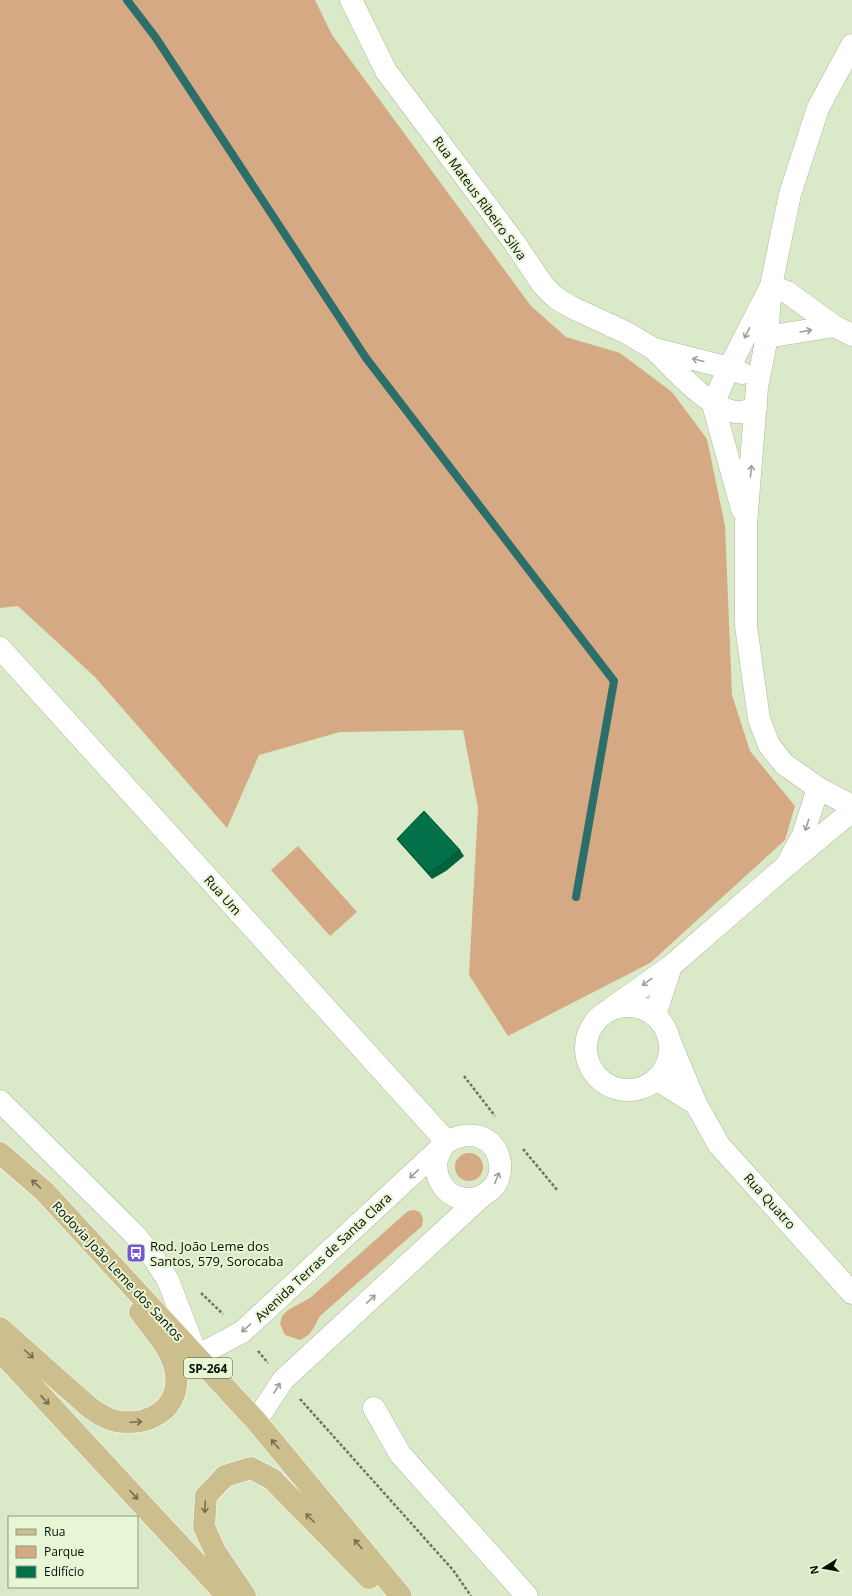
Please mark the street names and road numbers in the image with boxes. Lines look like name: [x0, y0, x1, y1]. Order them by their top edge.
street label: Rua Mateus Ribeiro Silva: [429, 133, 531, 263]
street label: Rua Um: [200, 871, 246, 919]
street label: Rua Quatro: [740, 1169, 800, 1233]
street label: Avenida Terras de Santa Clara: [251, 1189, 395, 1325]
street label: Rodovia João Leme dos Santos: [48, 1197, 188, 1345]
road number: SP-264: [184, 1358, 232, 1378]

